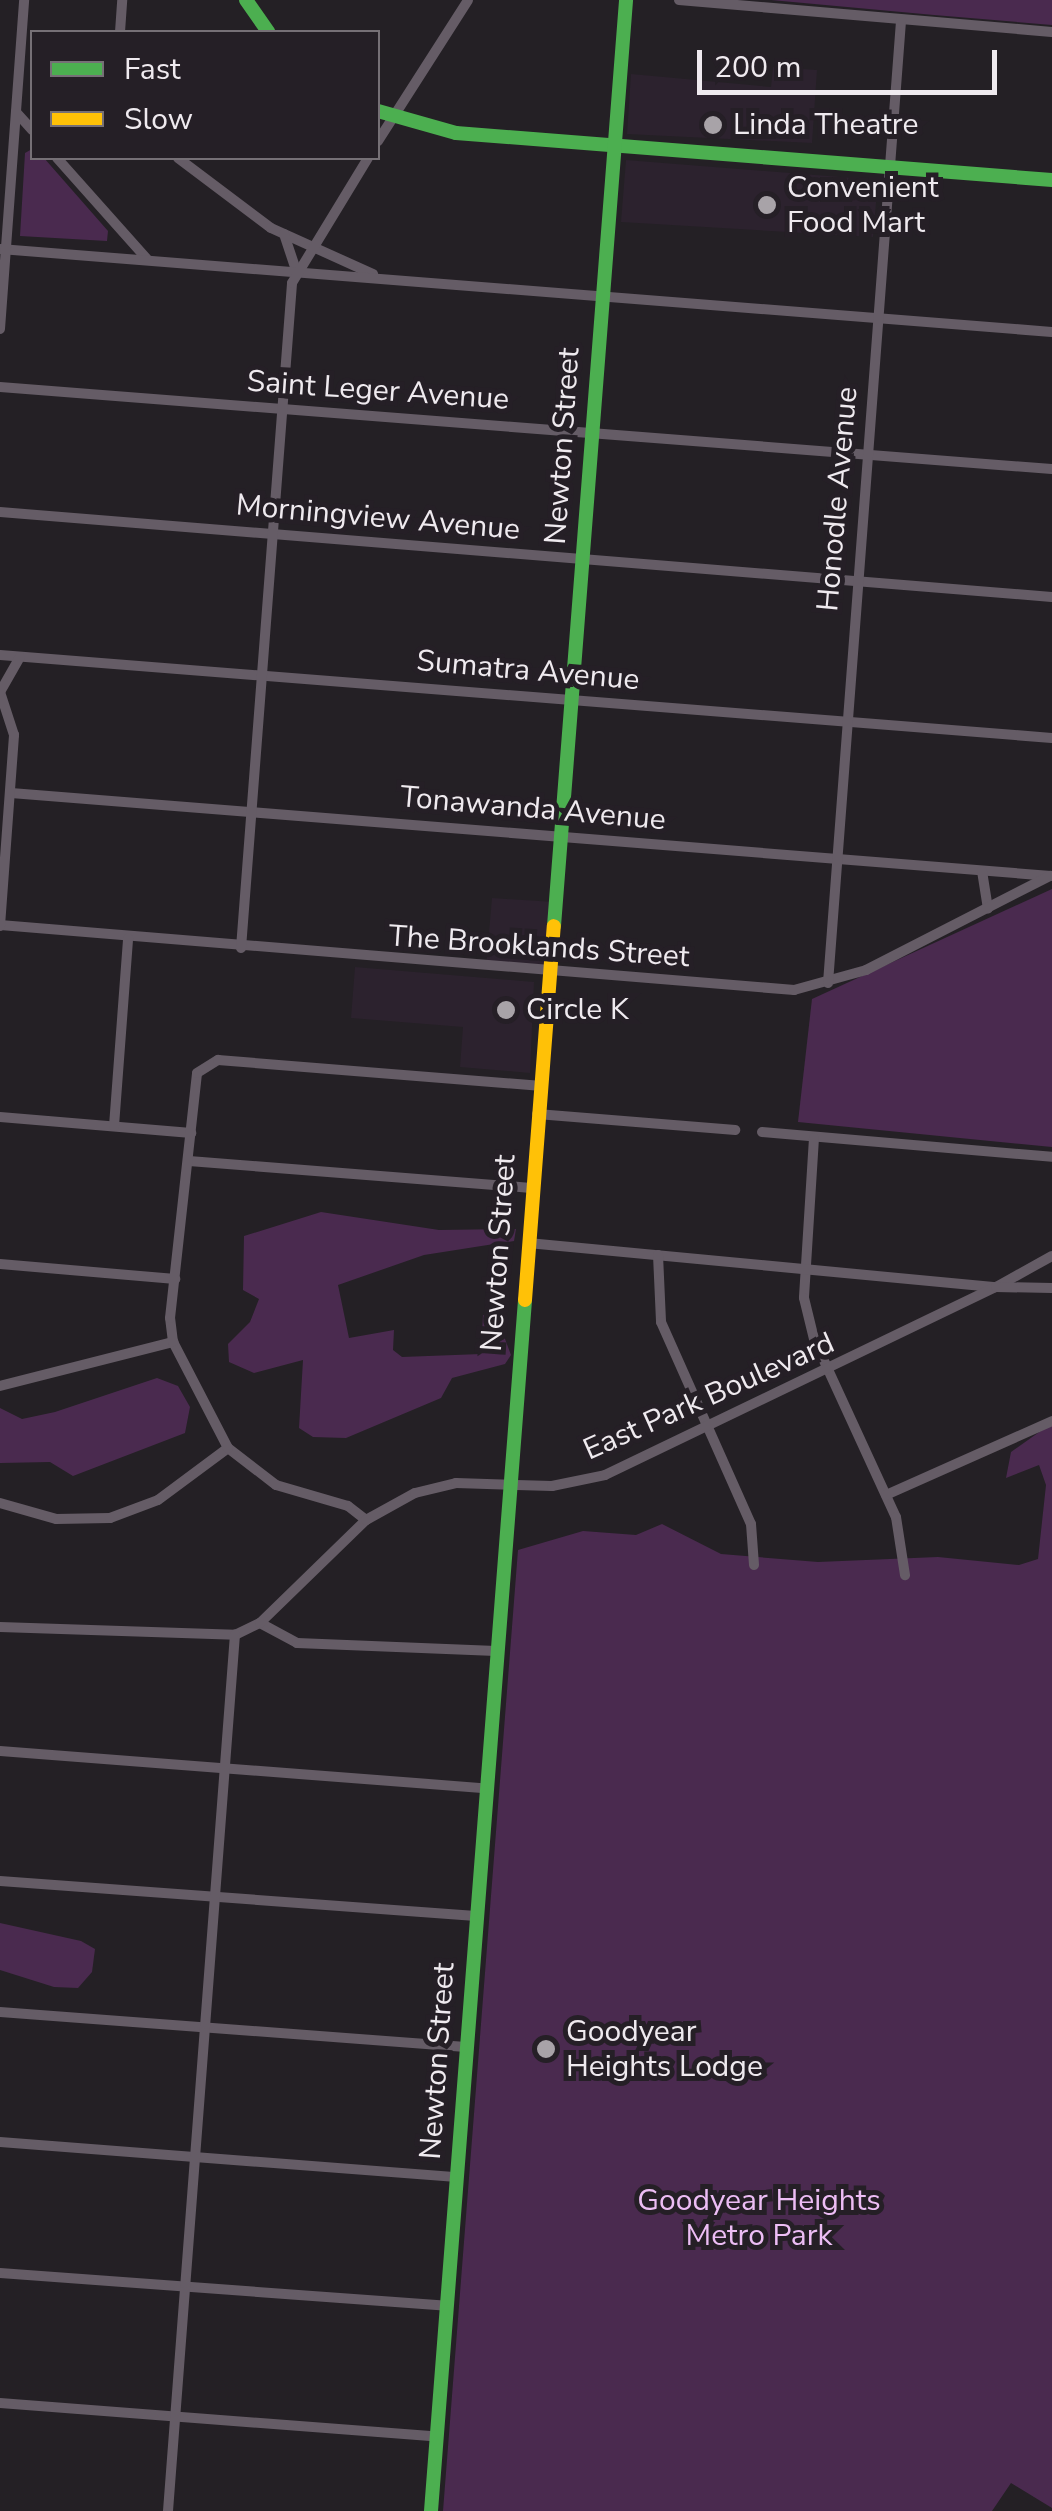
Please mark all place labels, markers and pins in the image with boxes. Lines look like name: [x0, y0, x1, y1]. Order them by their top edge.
place label: Linda Theatre: [733, 107, 918, 143]
marker: Linda Theatre: [702, 114, 724, 136]
place label: Convenient Food Mart: [787, 170, 938, 240]
marker: Convenient Food Mart: [756, 194, 778, 216]
place label: Circle K: [526, 992, 629, 1028]
marker: Circle K: [495, 999, 517, 1021]
place label: Goodyear Heights Lodge: [566, 2014, 763, 2084]
marker: Goodyear Heights Lodge: [535, 2038, 557, 2060]

